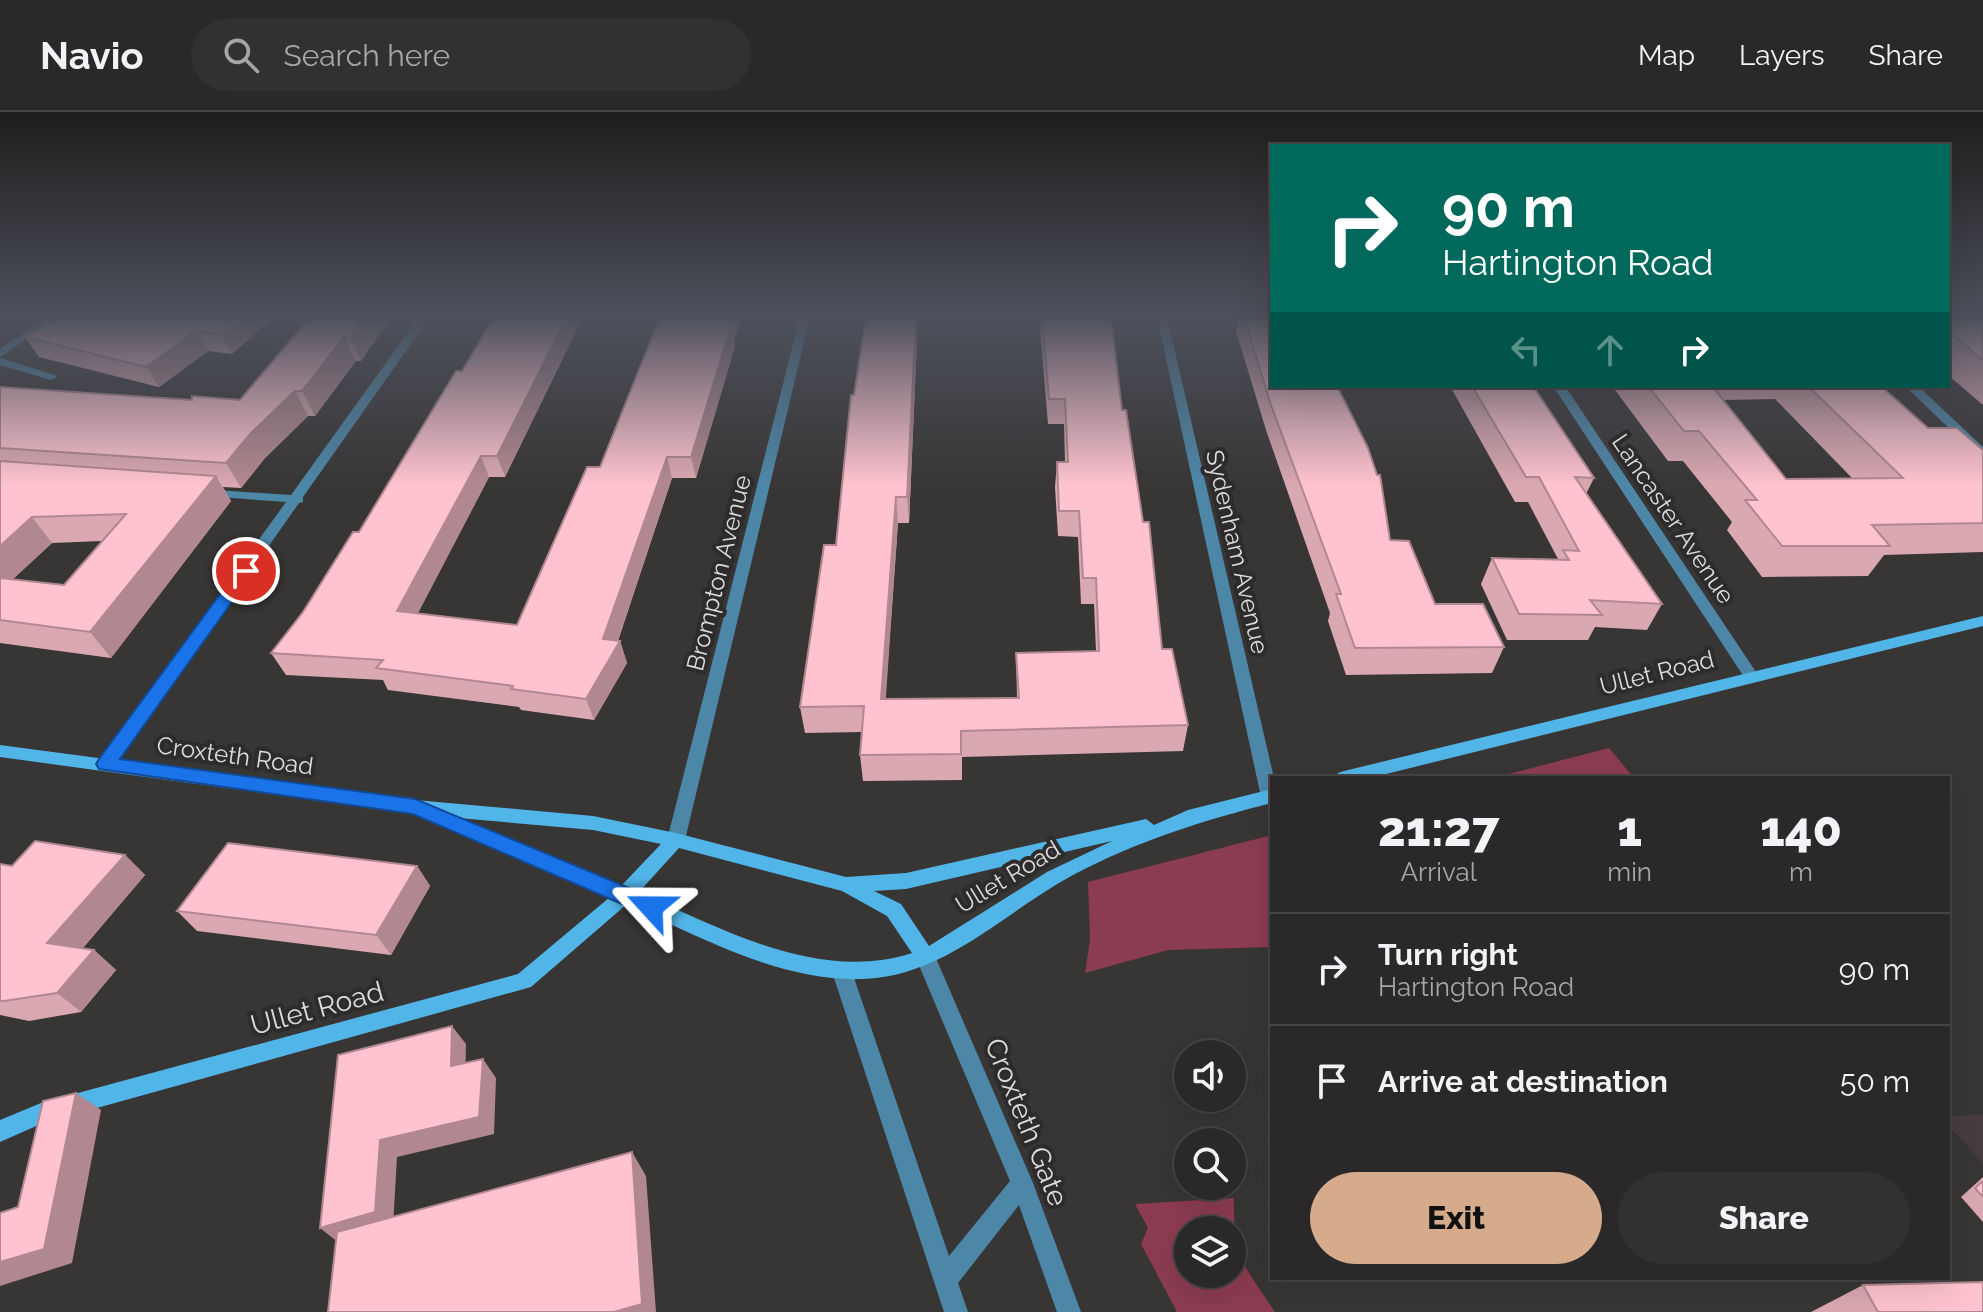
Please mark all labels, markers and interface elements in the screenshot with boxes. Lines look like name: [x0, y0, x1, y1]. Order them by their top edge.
search box: [191, 19, 751, 91]
text: Navio: [40, 33, 143, 78]
icon: search: [219, 33, 263, 77]
text: Search here: [283, 38, 450, 73]
text: Map: [1638, 39, 1695, 72]
text: Layers: [1739, 39, 1825, 72]
text: Share: [1869, 39, 1943, 72]
text: 90 m: [1442, 174, 1575, 240]
icon: right: [1310, 176, 1414, 280]
text: Hartington Road: [1442, 241, 1713, 283]
icon: left: [1504, 328, 1548, 372]
icon: ahead: [1588, 328, 1632, 372]
icon: right: [1672, 328, 1716, 372]
street label: Lancaster Avenue: [1606, 428, 1741, 609]
street label: Sydenham Avenue: [1200, 447, 1275, 657]
street label: Brompton Avenue: [680, 472, 757, 674]
pin: [212, 537, 280, 605]
icon: arrive: [224, 549, 268, 593]
street label: Ullet Road: [1597, 644, 1717, 701]
street label: Croxteth Road: [155, 730, 315, 781]
text: 21:27: [1378, 801, 1499, 857]
text: 1: [1617, 801, 1642, 857]
text: 140: [1760, 801, 1842, 857]
street label: Ullet Road: [950, 834, 1065, 919]
text: Arrival: [1401, 857, 1477, 887]
text: min: [1607, 857, 1652, 887]
text: m: [1789, 857, 1813, 887]
position arrow: [609, 865, 693, 949]
text: Turn right: [1378, 937, 1518, 972]
icon: right: [1310, 947, 1354, 991]
text: 90 m: [1839, 952, 1910, 987]
text: Hartington Road: [1378, 972, 1574, 1002]
street label: Ullet Road: [247, 975, 387, 1042]
street label: Croxteth Gate: [978, 1034, 1075, 1211]
map controls: [1174, 1040, 1246, 1288]
button: sound: [1174, 1040, 1246, 1112]
icon: arrive: [1310, 1059, 1354, 1103]
text: Arrive at destination: [1378, 1064, 1668, 1099]
text: 50 m: [1840, 1064, 1910, 1099]
button: search: [1174, 1128, 1246, 1200]
button: Exit: [1310, 1172, 1602, 1264]
button: Share: [1618, 1172, 1910, 1264]
button: layers: [1174, 1216, 1246, 1288]

